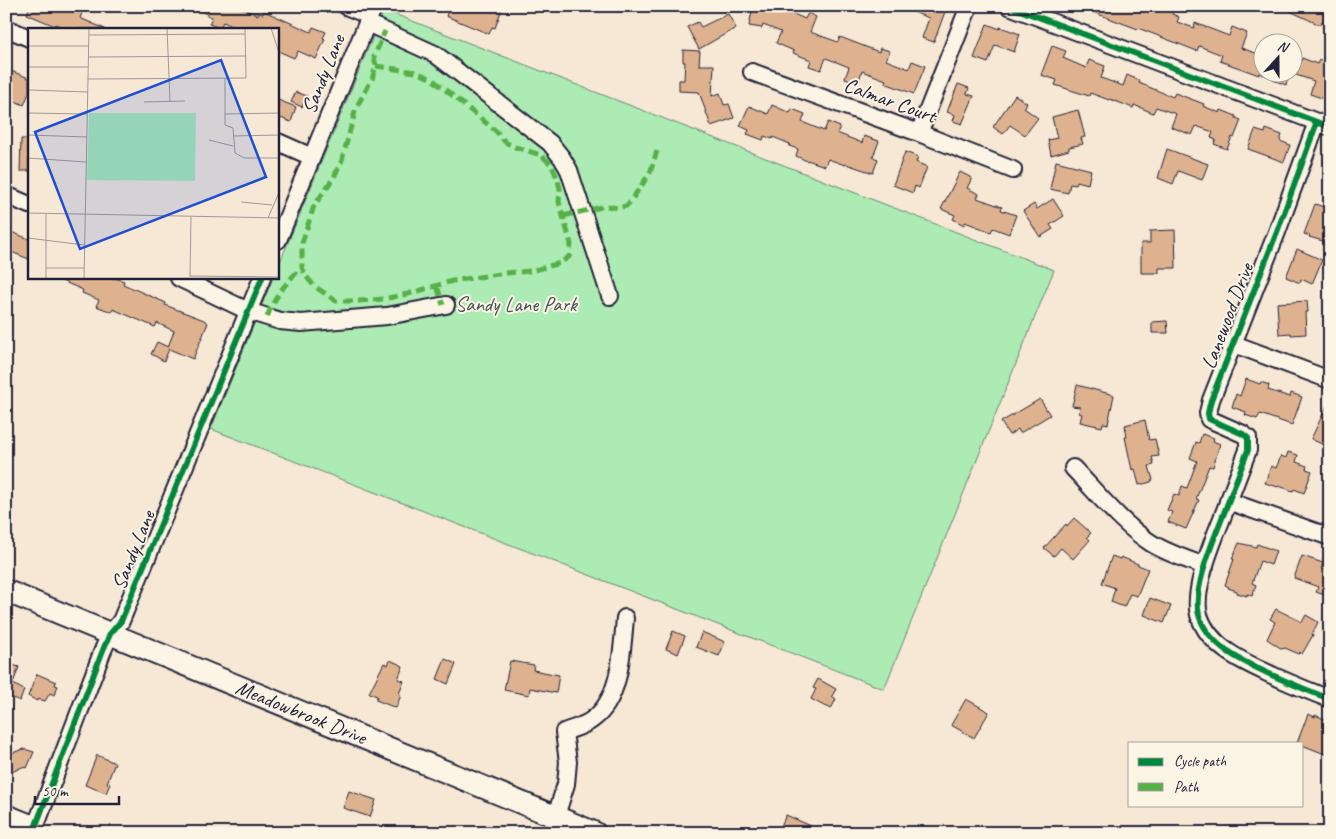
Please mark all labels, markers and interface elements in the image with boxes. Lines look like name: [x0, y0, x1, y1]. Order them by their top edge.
inset map: [28, 28, 279, 279]
street label: Sandy Lane: [295, 30, 351, 117]
north arrow: [1254, 32, 1304, 82]
text: N: [1275, 37, 1292, 57]
street label: Calmar Court: [840, 71, 942, 129]
street label: Lanewood Drive: [1195, 258, 1259, 372]
park label: Sandy Lane Park: [455, 291, 578, 317]
street label: Sandy Lane: [105, 506, 161, 593]
street label: Meadowbrook Drive: [232, 674, 372, 751]
legend: [1128, 742, 1304, 806]
text: Cycle path: [1174, 752, 1226, 771]
scale bar: [35, 774, 119, 806]
text: Path: [1174, 778, 1200, 797]
text: 50 m: [42, 782, 69, 801]

